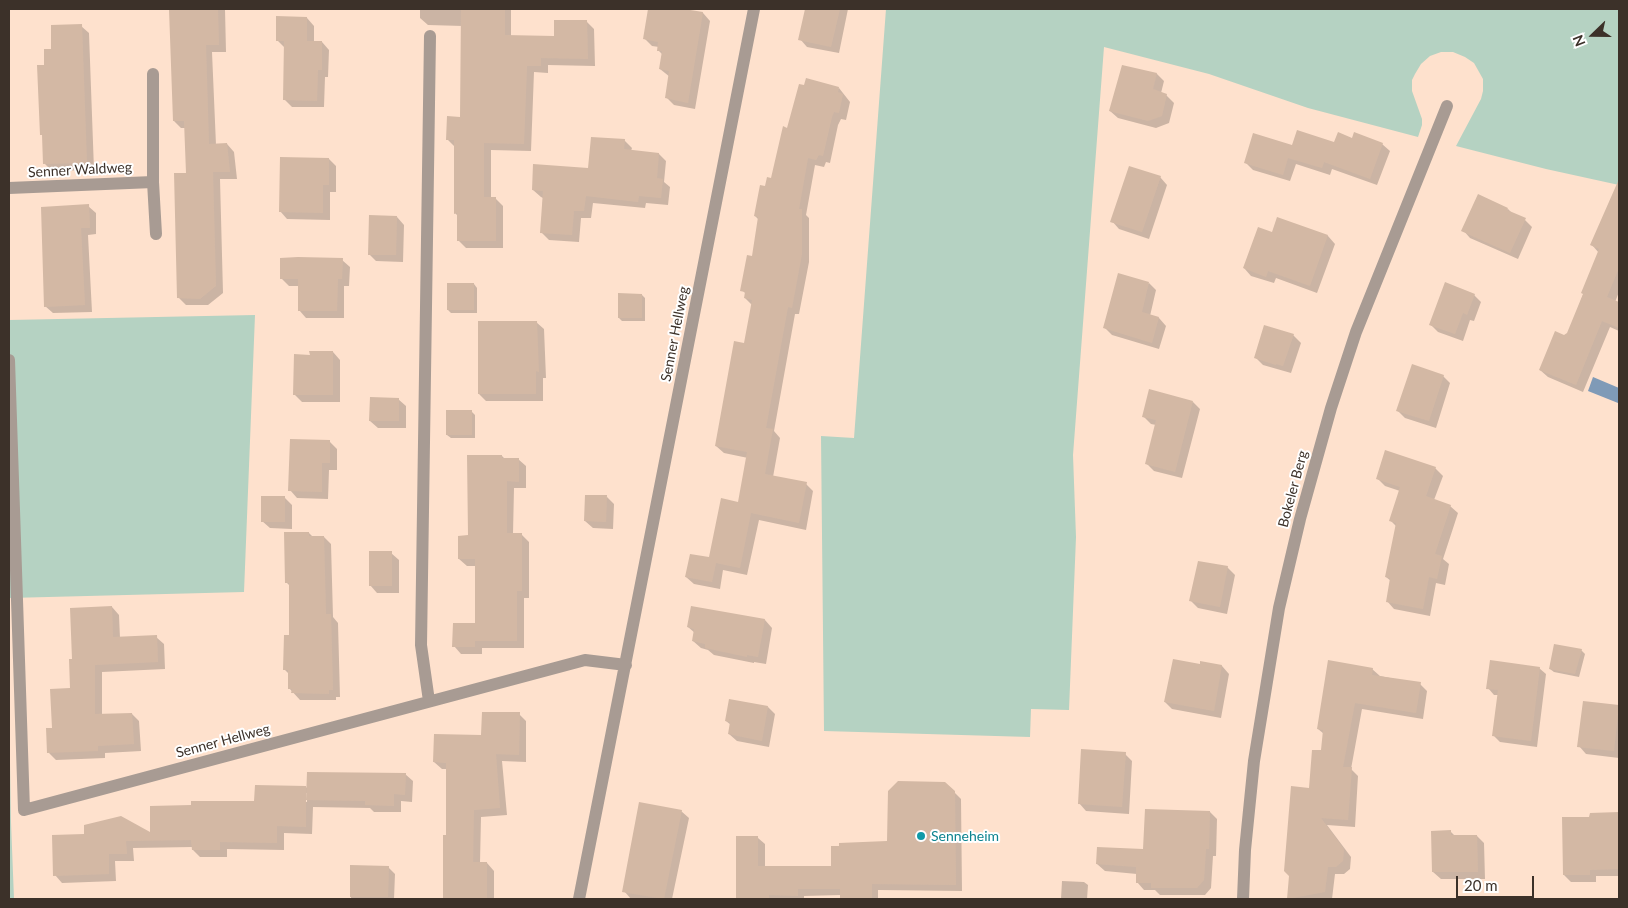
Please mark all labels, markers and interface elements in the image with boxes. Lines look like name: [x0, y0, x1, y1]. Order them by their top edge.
north arrow: [1568, 10, 1618, 60]
text: N: [1569, 33, 1589, 49]
street label: Senner Waldweg: [28, 159, 132, 181]
street label: Senner Hellweg: [658, 285, 692, 383]
street label: Bokeler Berg: [1275, 449, 1311, 529]
street label: Senner Hellweg: [174, 720, 272, 762]
place label: Senneheim: [931, 828, 999, 844]
marker: Senneheim: [915, 830, 927, 842]
scale bar: [1458, 866, 1536, 898]
text: 20 m: [1464, 876, 1498, 894]

